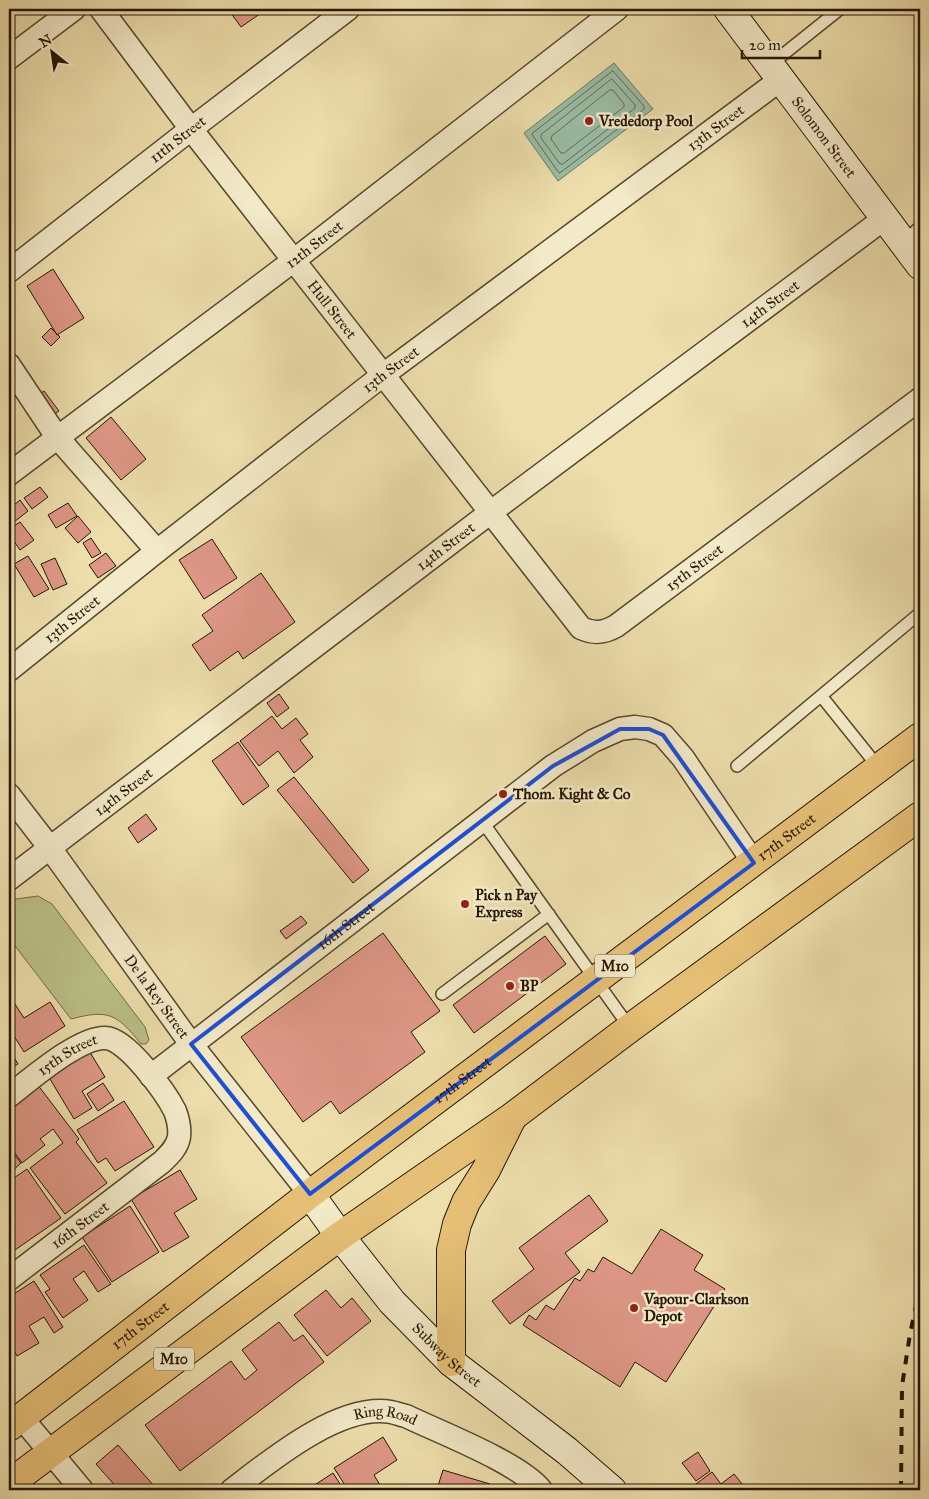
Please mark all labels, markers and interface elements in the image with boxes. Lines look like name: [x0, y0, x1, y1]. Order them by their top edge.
north arrow: [28, 28, 78, 78]
scale bar: [742, 28, 819, 60]
text: N: [36, 31, 55, 52]
text: 20 m: [749, 36, 781, 54]
street label: Solomon Street: [788, 93, 861, 182]
street label: 13th Street: [684, 100, 748, 155]
street label: 11th Street: [146, 112, 210, 167]
place label: Vrededorp Pool: [598, 112, 694, 131]
marker: Vrededorp Pool: [583, 115, 595, 127]
street label: 12th Street: [282, 216, 347, 272]
street label: 14th Street: [737, 276, 803, 331]
street label: Hull Street: [304, 277, 361, 343]
street label: 13th Street: [359, 342, 423, 396]
street label: 14th Street: [413, 518, 479, 574]
street label: 15th Street: [662, 540, 727, 595]
street label: 13th Street: [41, 591, 104, 647]
street label: 14th Street: [91, 763, 157, 820]
place label: Thom. Kight & Co: [512, 785, 631, 804]
marker: Thom. Kight & Co: [497, 788, 509, 800]
street label: 17th Street: [754, 809, 820, 865]
place label: Pick n Pay Express: [475, 886, 538, 922]
street label: 16th Street: [313, 898, 379, 954]
marker: Pick n Pay Express: [459, 898, 471, 910]
street label: De la Rey Street: [121, 951, 194, 1043]
road number: M10: [595, 954, 635, 978]
place label: BP: [520, 977, 539, 995]
marker: BP: [504, 980, 516, 992]
street label: 15th Street: [34, 1030, 100, 1079]
street label: 17th Street: [430, 1052, 496, 1107]
street label: 16th Street: [48, 1197, 113, 1253]
place label: Vapour-Clarkson Depot: [643, 1290, 750, 1326]
street label: 17th Street: [108, 1297, 173, 1353]
marker: Vapour-Clarkson Depot: [628, 1302, 640, 1314]
street label: Subway Street: [409, 1319, 485, 1391]
road number: M10: [154, 1348, 194, 1370]
street label: Ring Road: [351, 1402, 421, 1429]

